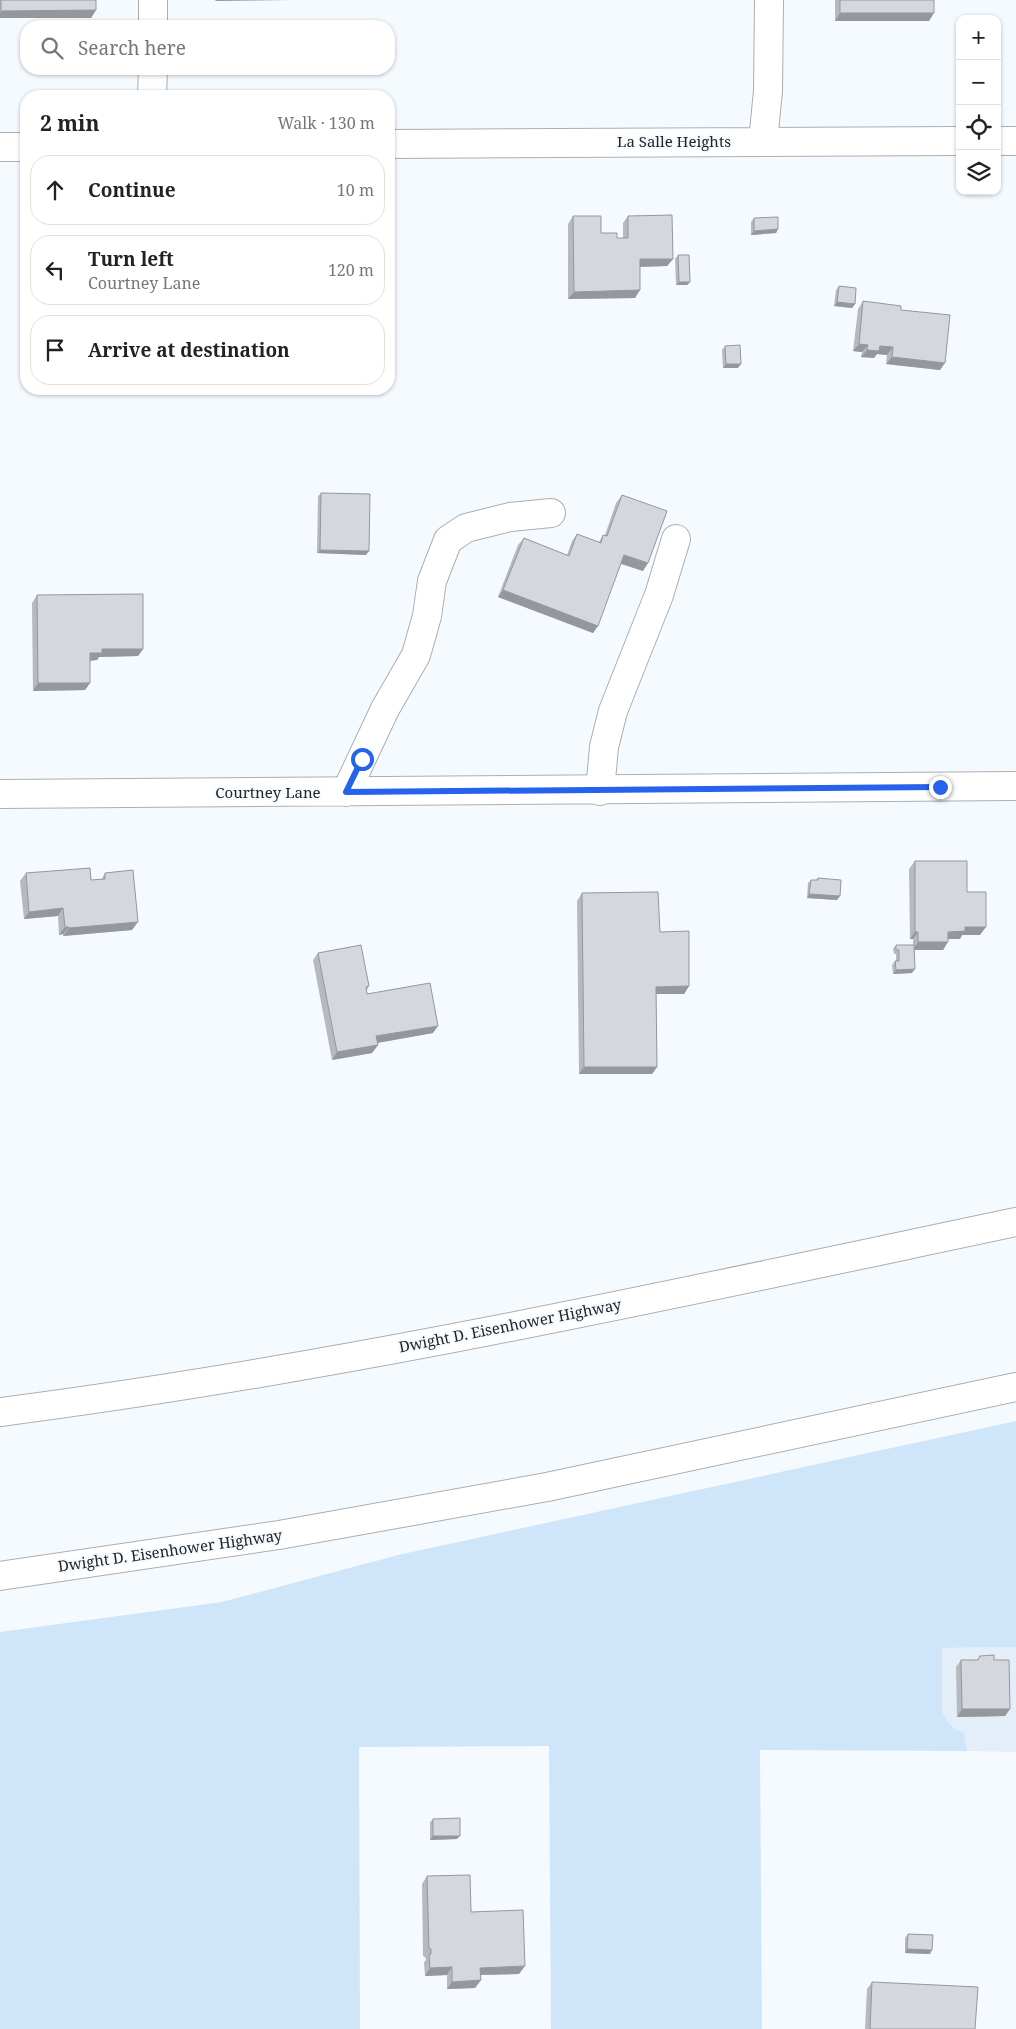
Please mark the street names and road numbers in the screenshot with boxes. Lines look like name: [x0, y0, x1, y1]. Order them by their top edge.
street label: La Salle Heights: [617, 131, 731, 151]
street label: Courtney Lane: [215, 782, 321, 802]
street label: Dwight D. Eisenhower Highway: [397, 1294, 623, 1356]
street label: Dwight D. Eisenhower Highway: [56, 1524, 284, 1576]

